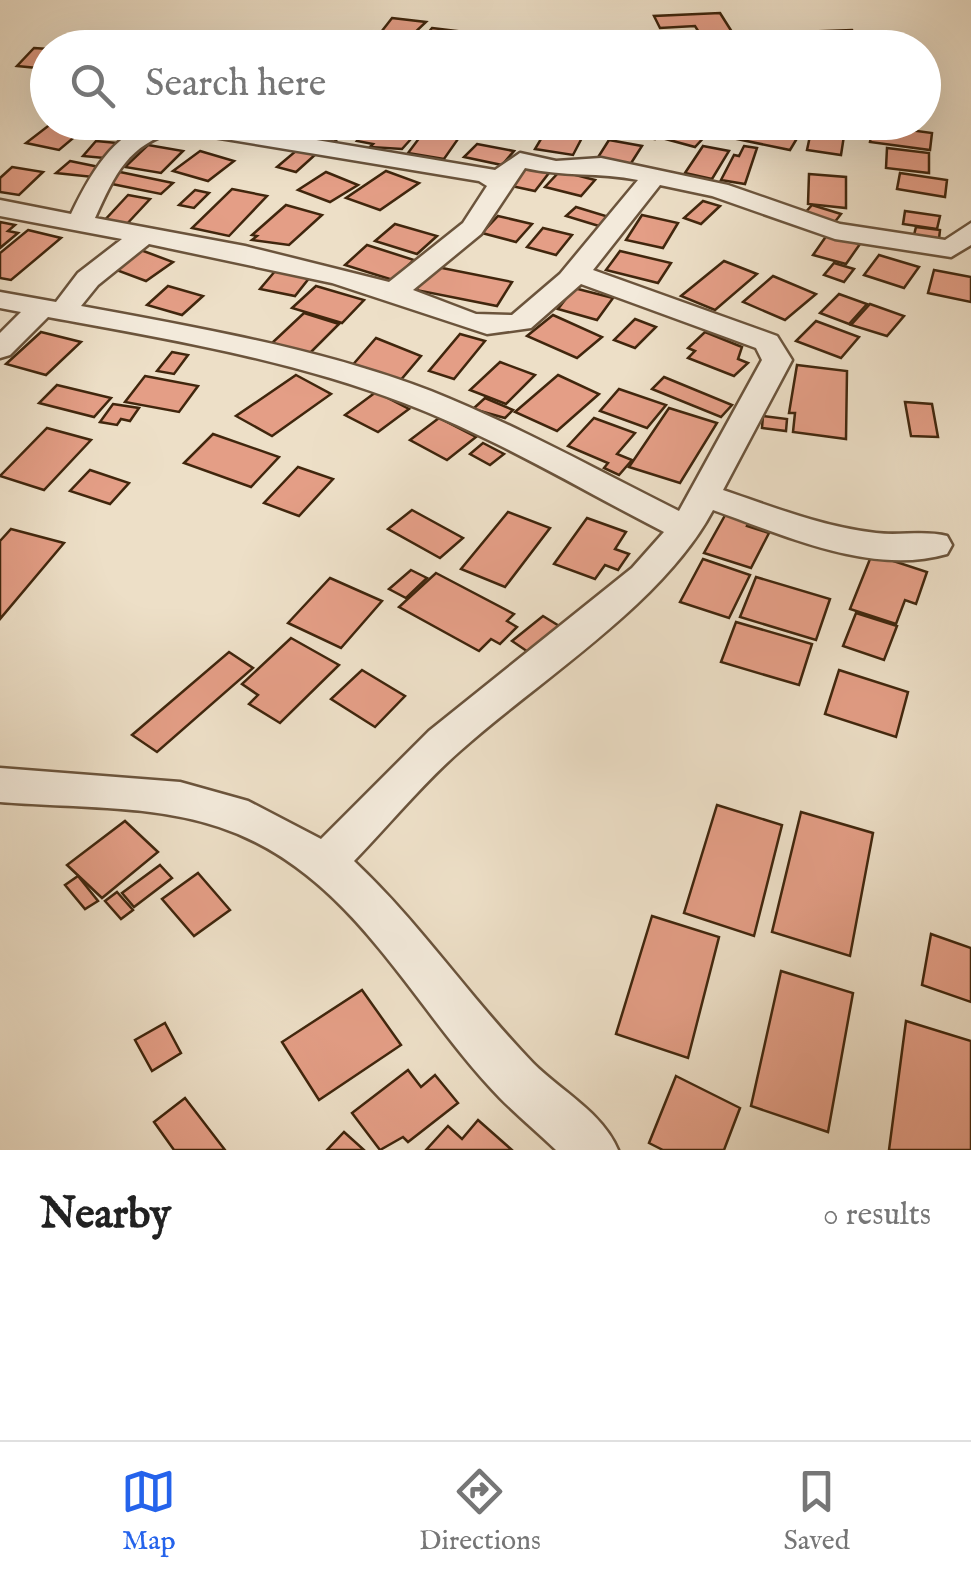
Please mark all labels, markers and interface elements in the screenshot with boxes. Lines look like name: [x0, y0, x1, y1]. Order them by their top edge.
search box: [30, 30, 941, 140]
icon: search: [65, 58, 120, 113]
text: Search here: [145, 61, 326, 109]
text: Nearby: [40, 1189, 171, 1242]
text: 0 results: [823, 1195, 931, 1236]
tab: Map: [121, 1464, 176, 1559]
tab: Directions: [419, 1464, 541, 1559]
tab: Saved: [783, 1464, 850, 1559]

